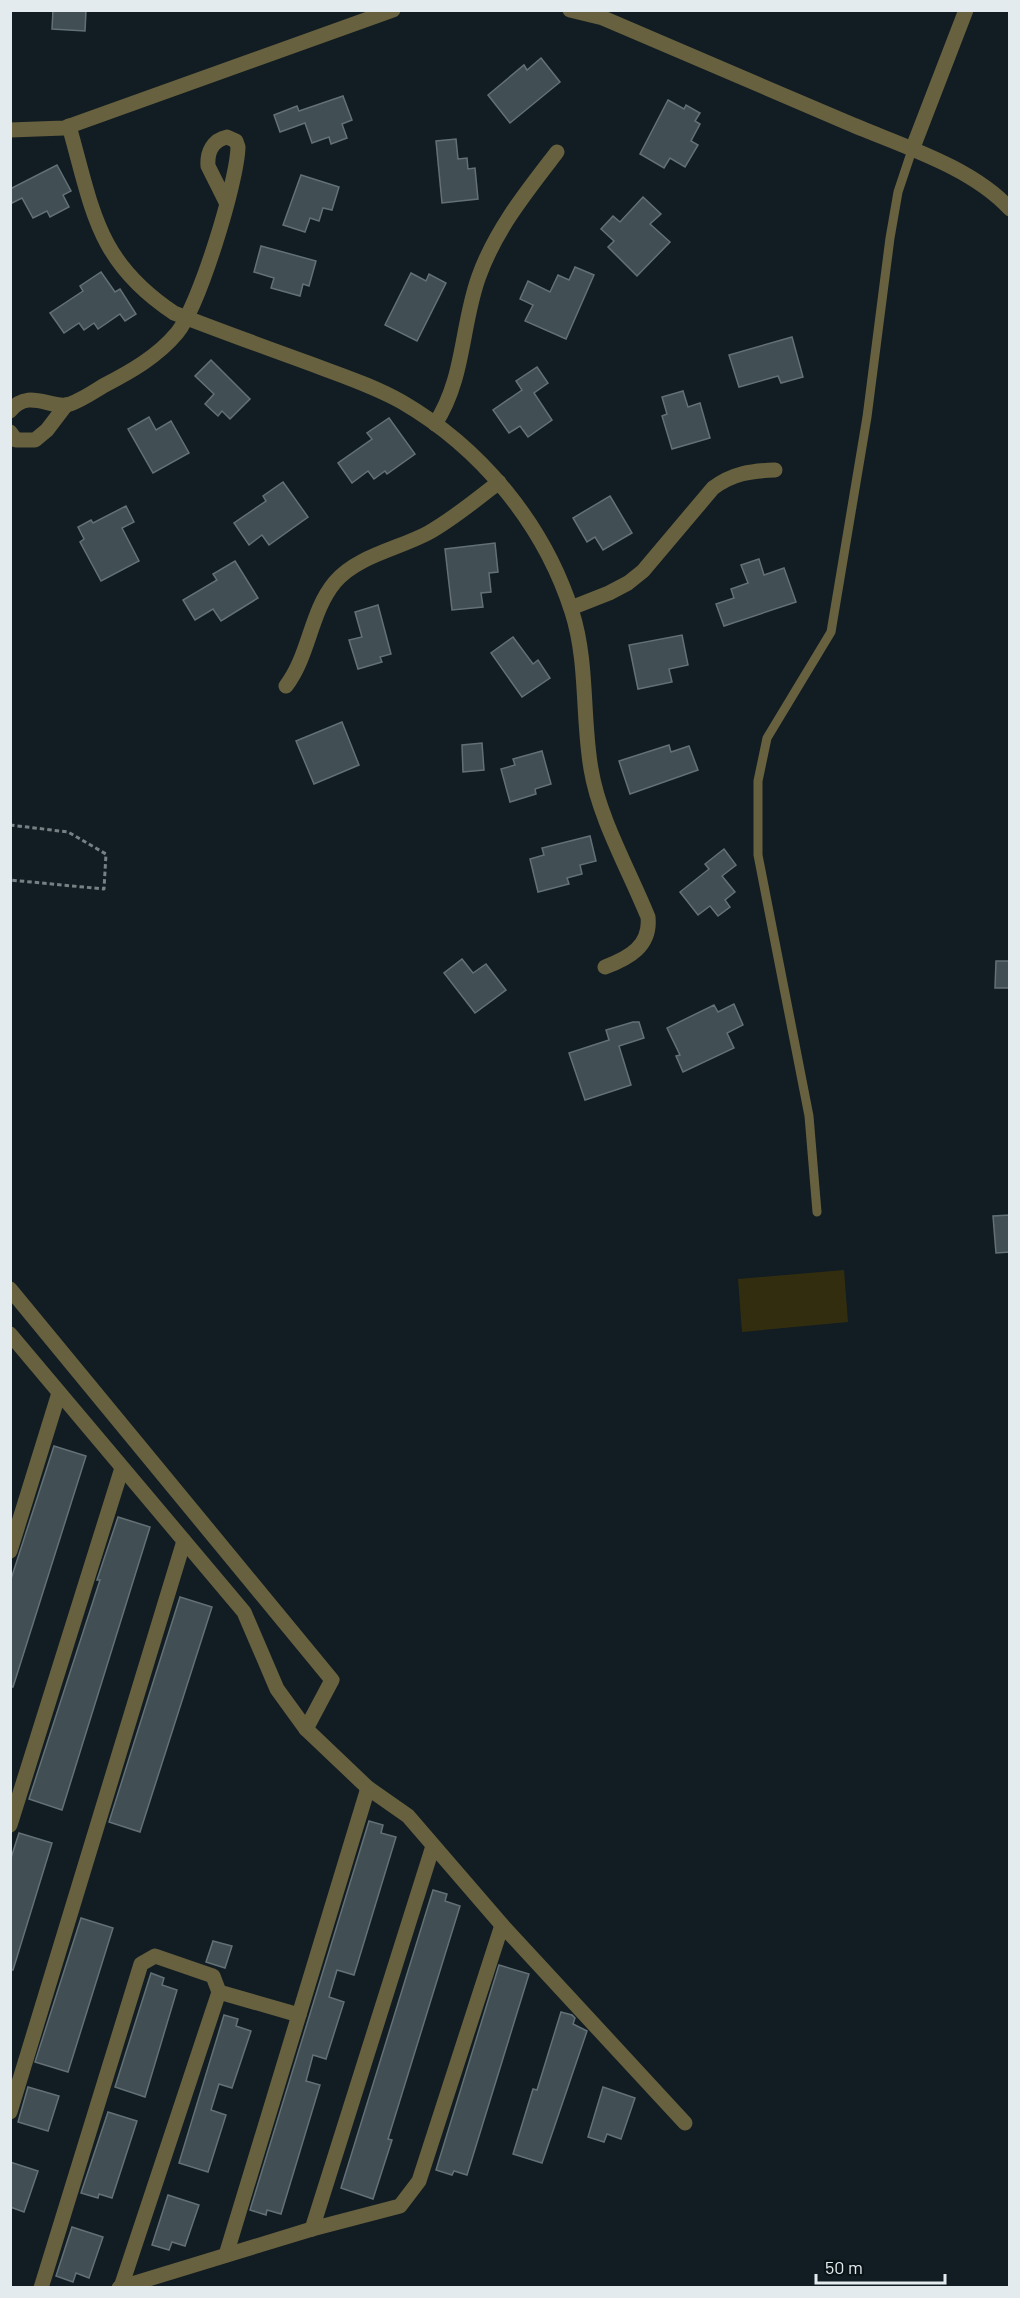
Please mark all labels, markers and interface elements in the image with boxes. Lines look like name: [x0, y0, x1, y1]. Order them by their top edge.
scale bar: [816, 2247, 945, 2285]
text: 50 m: [825, 2256, 863, 2278]

